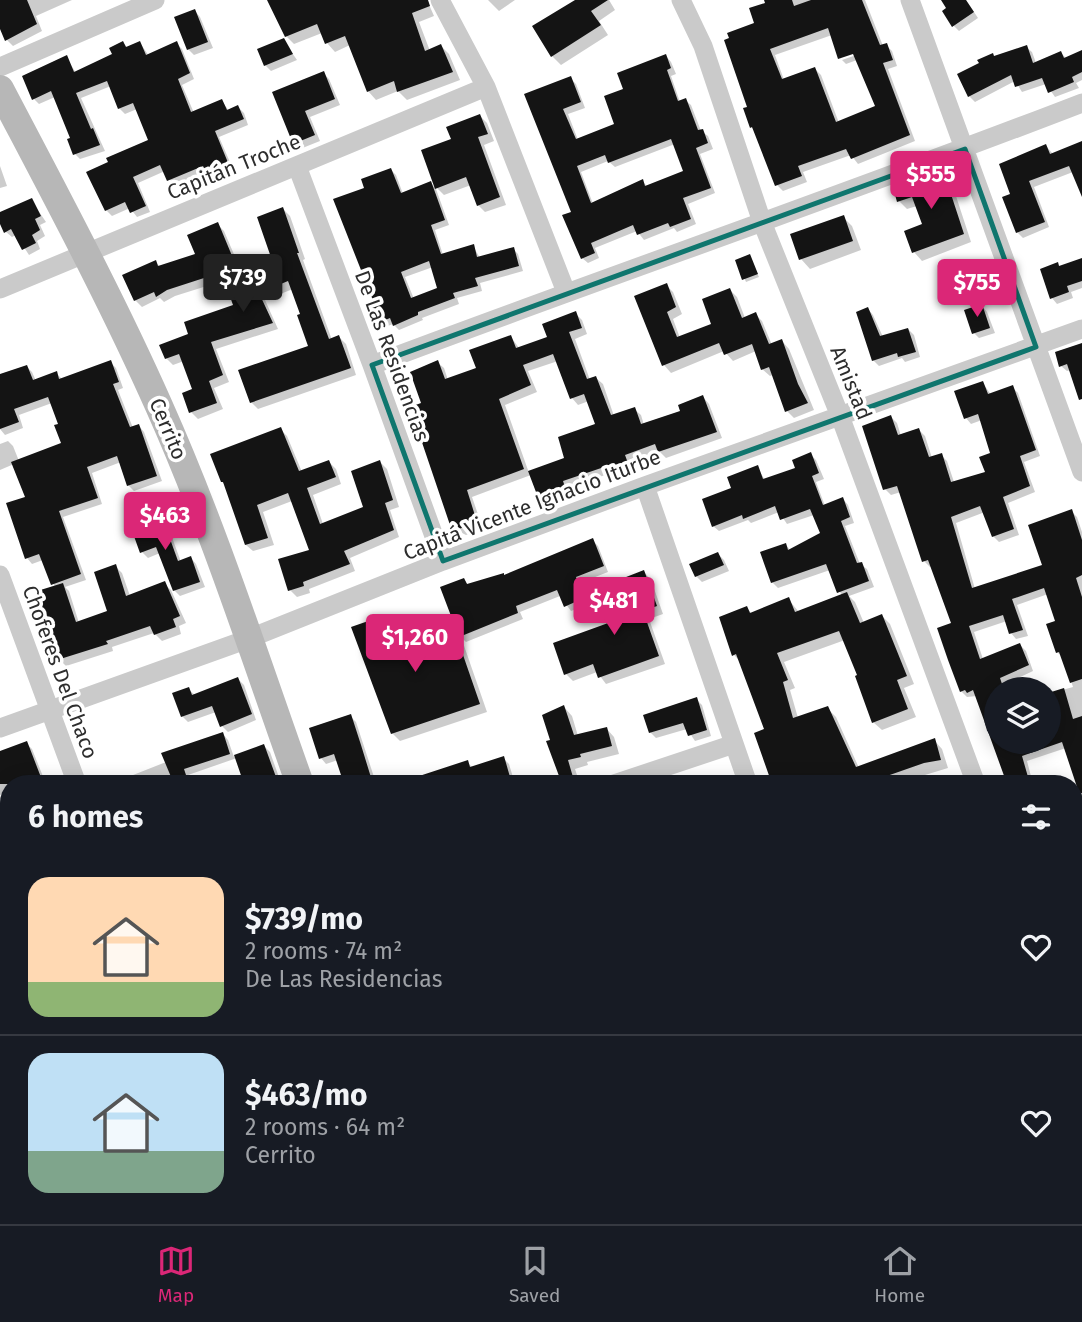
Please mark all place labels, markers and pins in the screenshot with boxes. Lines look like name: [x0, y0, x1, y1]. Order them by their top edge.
pin: $555: [890, 152, 972, 211]
pin: $739: [202, 254, 284, 314]
pin: $755: [936, 260, 1018, 319]
pin: $463: [124, 492, 206, 552]
pin: $481: [573, 578, 655, 637]
pin: $1,260: [358, 614, 472, 674]

